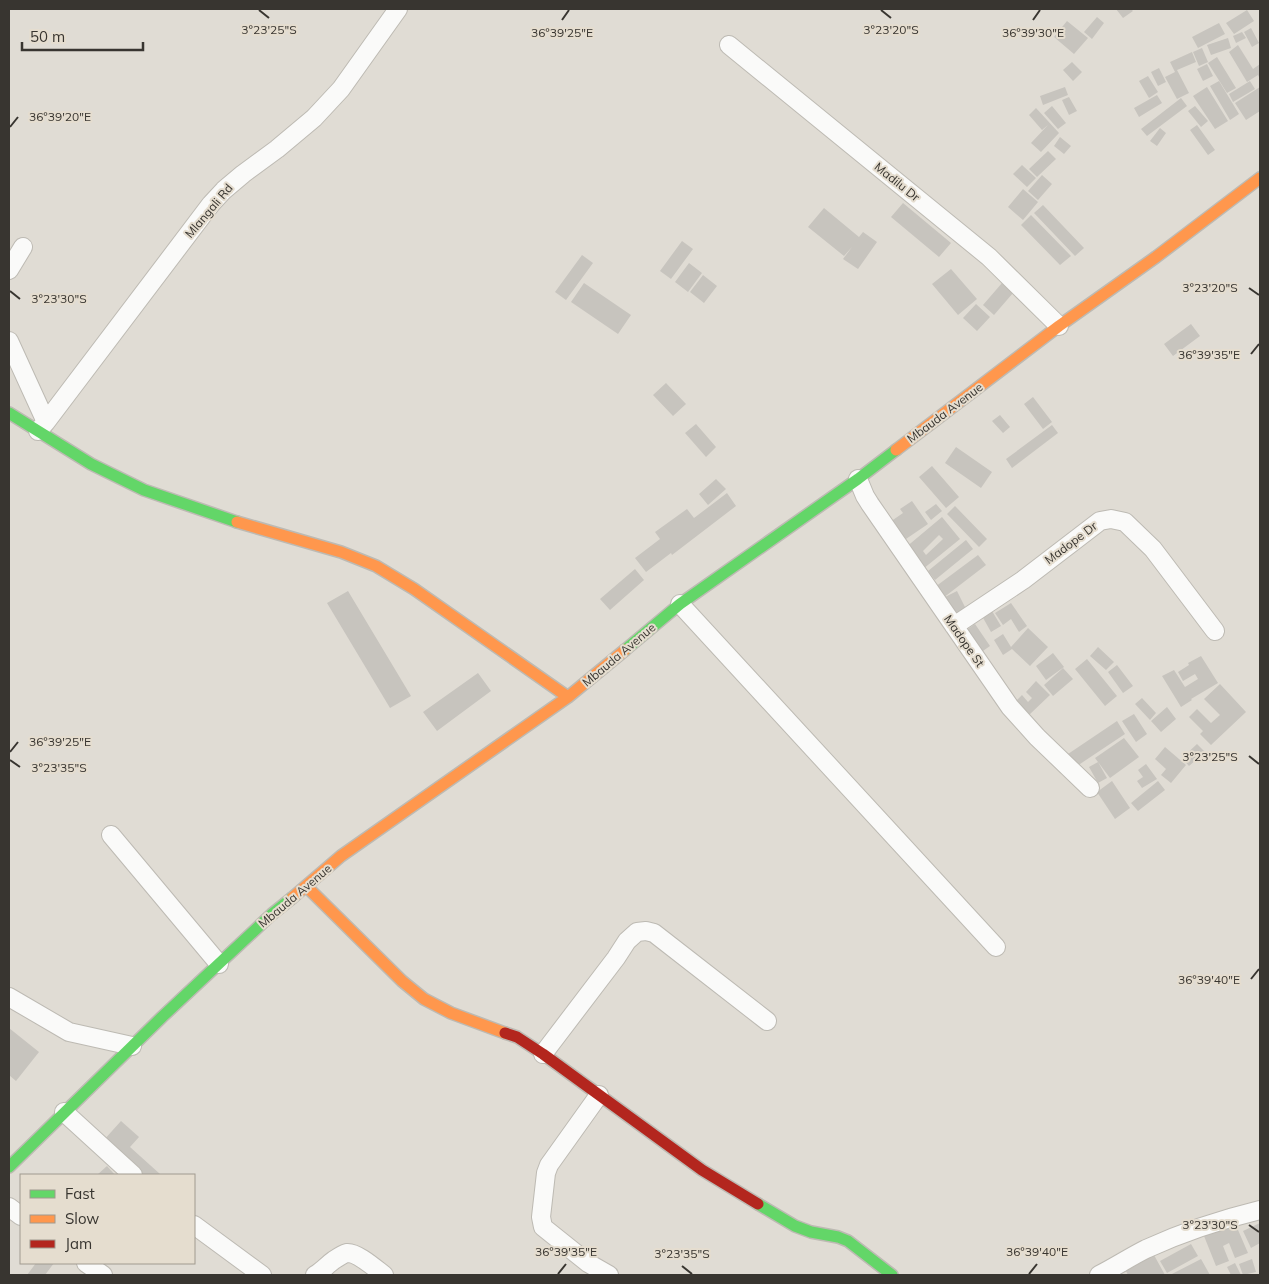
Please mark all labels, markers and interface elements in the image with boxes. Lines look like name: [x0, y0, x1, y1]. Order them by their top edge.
scale bar: [22, 20, 144, 52]
text: 3°23'25"S: [241, 22, 297, 37]
text: 3°23'20"S: [863, 22, 919, 37]
text: 36°39'25"E: [531, 25, 593, 40]
text: 36°39'30"E: [1002, 25, 1064, 40]
text: 50 m: [30, 27, 65, 46]
text: 36°39'20"E: [29, 109, 91, 124]
street label: Madilu Dr: [872, 159, 923, 205]
street label: Mlangali Rd: [182, 181, 236, 241]
text: 3°23'20"S: [1182, 280, 1238, 295]
text: 3°23'30"S: [31, 291, 87, 306]
text: 36°39'35"E: [1178, 347, 1240, 362]
street label: Mbauda Avenue: [904, 379, 986, 446]
street label: Madope Dr: [1042, 518, 1100, 567]
street label: Madope St: [941, 612, 988, 670]
street label: Mbauda Avenue: [579, 620, 658, 690]
text: 36°39'25"E: [29, 734, 91, 749]
text: 3°23'25"S: [1182, 749, 1238, 764]
text: 3°23'35"S: [31, 760, 87, 775]
street label: Mbauda Avenue: [255, 861, 334, 931]
text: 36°39'40"E: [1178, 972, 1240, 987]
legend: [20, 1174, 195, 1264]
text: Fast: [65, 1184, 95, 1203]
text: Slow: [65, 1209, 99, 1228]
text: 3°23'30"S: [1182, 1217, 1238, 1232]
text: Jam: [65, 1234, 92, 1253]
text: 36°39'35"E: [535, 1244, 597, 1259]
text: 36°39'40"E: [1006, 1244, 1068, 1259]
text: 3°23'35"S: [654, 1246, 710, 1261]

